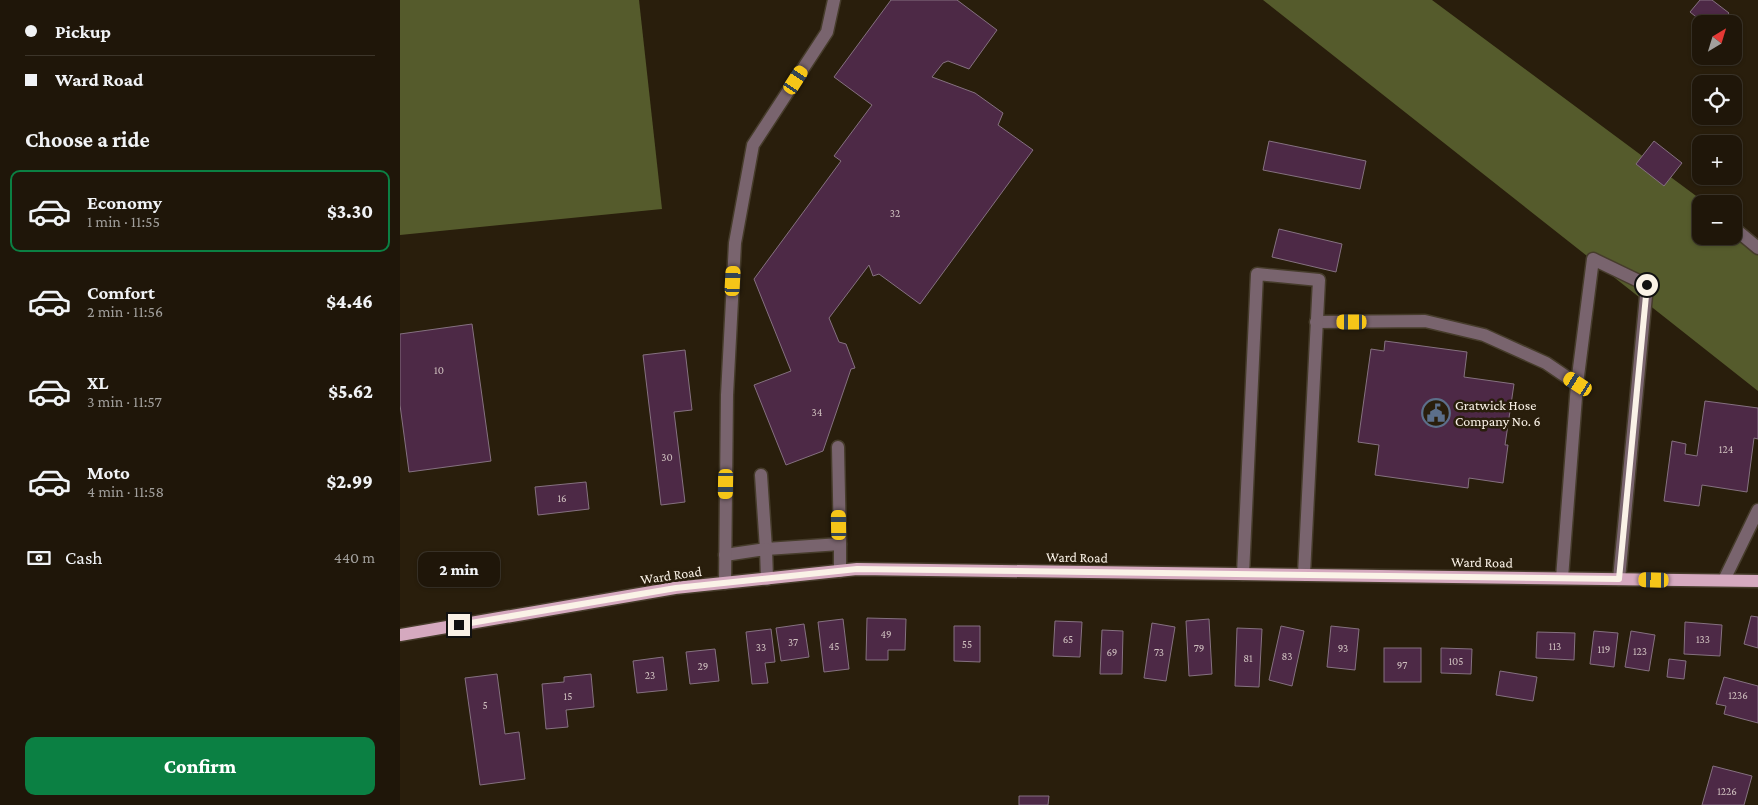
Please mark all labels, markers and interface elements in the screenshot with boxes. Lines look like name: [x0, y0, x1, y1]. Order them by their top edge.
north arrow: [1692, 15, 1742, 65]
map controls: [1692, 15, 1742, 245]
text: Pickup: [55, 21, 111, 42]
car: [781, 63, 810, 97]
text: Ward Road: [55, 69, 143, 90]
button: locate: [1692, 75, 1742, 125]
text: Choose a ride: [25, 127, 150, 152]
button: +: [1692, 135, 1742, 185]
icon: car: [27, 189, 72, 234]
text: Economy: [87, 192, 162, 213]
button: −: [1692, 195, 1742, 245]
text: $3.30: [327, 201, 373, 222]
house number: 32: [890, 207, 900, 219]
text: 1 min · 11:55: [87, 213, 160, 230]
car: [724, 266, 741, 296]
route start: [1636, 274, 1658, 296]
icon: car: [27, 279, 72, 324]
text: Comfort: [87, 282, 155, 303]
text: $4.46: [326, 291, 373, 312]
text: 2 min · 11:56: [87, 303, 163, 320]
car: [1337, 315, 1367, 330]
house number: 10: [434, 364, 444, 376]
icon: car: [27, 369, 72, 414]
car: [1561, 370, 1594, 398]
text: XL: [87, 372, 109, 393]
text: $5.62: [328, 381, 373, 402]
text: 3 min · 11:57: [87, 393, 162, 410]
place label: Gratwick Hose Company No. 6: [1455, 397, 1541, 429]
public building icon: Gratwick Hose Company No. 6: [1421, 398, 1451, 428]
house number: 34: [812, 406, 823, 418]
house number: 124: [1719, 443, 1734, 455]
house number: 30: [661, 451, 673, 463]
icon: car: [27, 459, 72, 504]
text: Moto: [87, 462, 130, 483]
car: [718, 469, 733, 499]
text: $2.99: [327, 471, 373, 492]
text: 4 min · 11:58: [87, 483, 164, 500]
house number: 16: [557, 492, 567, 504]
car: [831, 510, 846, 540]
icon: cash: [25, 544, 53, 572]
text: Cash: [65, 547, 103, 568]
street label: Ward Road: [1046, 548, 1109, 566]
text: 440 m: [334, 549, 375, 566]
callout: 2 min: [418, 552, 500, 588]
street label: Ward Road: [1451, 553, 1514, 571]
text: 2 min: [439, 561, 479, 578]
street label: Ward Road: [639, 563, 703, 587]
car: [1638, 572, 1669, 588]
route end: [448, 614, 470, 636]
house number: 49: [880, 628, 892, 640]
house number: 65: [1063, 633, 1073, 645]
house number: 133: [1696, 633, 1710, 645]
house number: 37: [788, 636, 798, 648]
house number: 55: [962, 638, 972, 650]
house number: 45: [829, 640, 839, 652]
house number: 113: [1549, 640, 1561, 652]
house number: 33: [756, 641, 766, 653]
house number: 79: [1194, 642, 1204, 654]
house number: 93: [1338, 642, 1348, 654]
house number: 119: [1598, 643, 1610, 655]
house number: 123: [1633, 645, 1647, 657]
house number: 69: [1107, 646, 1117, 658]
house number: 73: [1154, 646, 1164, 658]
house number: 83: [1282, 650, 1292, 662]
house number: 81: [1243, 652, 1253, 664]
house number: 105: [1448, 655, 1464, 667]
house number: 97: [1397, 659, 1407, 671]
house number: 29: [698, 660, 708, 672]
house number: 23: [645, 669, 655, 681]
house number: 1236: [1728, 689, 1748, 701]
house number: 15: [564, 690, 572, 702]
house number: 5: [482, 699, 488, 711]
button: Confirm: [25, 737, 375, 795]
house number: 1226: [1717, 785, 1737, 797]

